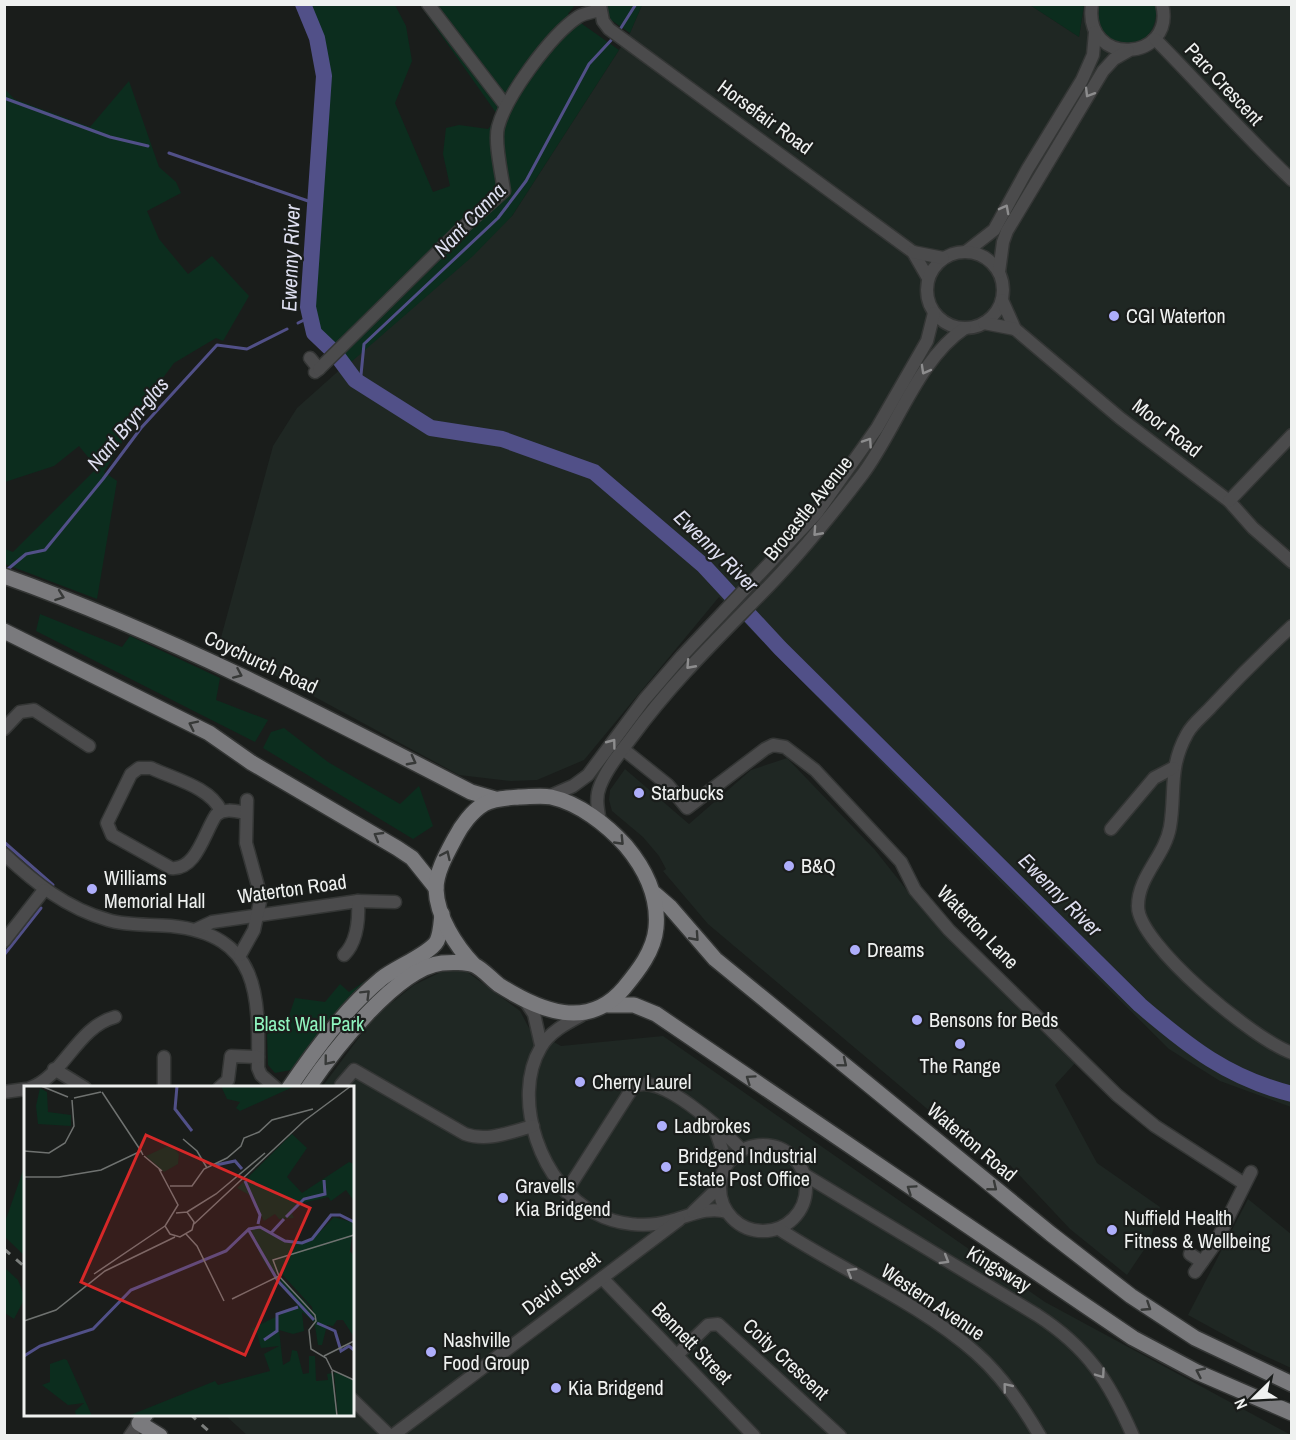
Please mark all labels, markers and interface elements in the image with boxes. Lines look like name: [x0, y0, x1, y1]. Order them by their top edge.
street label: Parc Crescent: [1179, 36, 1270, 131]
street label: Horsefair Road: [712, 73, 818, 160]
one-way arrow: [1084, 87, 1096, 97]
water label: Nant Canna: [427, 177, 512, 263]
water label: Ewenny River: [274, 203, 307, 312]
one-way arrow: [998, 204, 1009, 215]
place label: CGI Waterton: [1126, 302, 1226, 329]
marker: CGI Waterton: [1107, 309, 1121, 323]
one-way arrow: [921, 364, 932, 374]
water label: Nant Bryn-glas: [80, 370, 176, 477]
street label: Moor Road: [1127, 392, 1208, 463]
one-way arrow: [861, 438, 872, 449]
street label: Brocastle Avenue: [757, 450, 858, 566]
water label: Ewenny River: [668, 503, 766, 599]
one-way arrow: [813, 525, 824, 535]
one-way arrow: [54, 588, 65, 601]
street label: Coychurch Road: [200, 624, 322, 700]
one-way arrow: [686, 658, 697, 669]
one-way arrow: [231, 667, 242, 679]
one-way arrow: [188, 720, 199, 732]
one-way arrow: [604, 738, 615, 749]
one-way arrow: [406, 754, 417, 765]
place label: Starbucks: [651, 779, 724, 806]
marker: Starbucks: [632, 786, 646, 800]
one-way arrow: [374, 832, 384, 844]
one-way arrow: [613, 834, 624, 844]
water label: Ewenny River: [1012, 846, 1109, 944]
one-way arrow: [439, 851, 451, 862]
place label: B&Q: [801, 852, 836, 879]
marker: B&Q: [782, 859, 796, 873]
place label: Williams Memorial Hall: [104, 864, 205, 914]
street label: Waterton Road: [236, 868, 348, 910]
street label: Waterton Lane: [931, 879, 1025, 975]
marker: Williams Memorial Hall: [85, 882, 99, 896]
one-way arrow: [688, 930, 699, 941]
place label: Dreams: [867, 936, 924, 963]
marker: Dreams: [848, 943, 862, 957]
one-way arrow: [358, 990, 369, 1001]
place label: Bensons for Beds: [929, 1006, 1058, 1033]
park label: Blast Wall Park: [254, 1010, 365, 1037]
marker: Bensons for Beds: [910, 1013, 924, 1027]
marker: The Range: [953, 1037, 967, 1051]
place label: The Range: [919, 1052, 1001, 1079]
one-way arrow: [324, 1054, 335, 1065]
one-way arrow: [836, 1056, 847, 1067]
place label: Cherry Laurel: [592, 1068, 691, 1095]
marker: Cherry Laurel: [573, 1075, 587, 1089]
one-way arrow: [746, 1075, 757, 1086]
inset map: [24, 1086, 354, 1416]
street label: Waterton Road: [922, 1096, 1023, 1187]
place label: Ladbrokes: [674, 1112, 751, 1139]
marker: Ladbrokes: [655, 1119, 669, 1133]
place label: Bridgend Industrial Estate Post Office: [678, 1142, 817, 1192]
marker: Bridgend Industrial Estate Post Office: [659, 1160, 673, 1174]
place label: Gravells Kia Bridgend: [515, 1172, 611, 1222]
one-way arrow: [986, 1180, 997, 1191]
one-way arrow: [907, 1185, 918, 1196]
marker: Gravells Kia Bridgend: [496, 1191, 510, 1205]
place label: Nuffield Health Fitness & Wellbeing: [1124, 1204, 1270, 1254]
marker: Nuffield Health Fitness & Wellbeing: [1105, 1223, 1119, 1237]
street label: Kingsway: [962, 1239, 1037, 1299]
street label: David Street: [516, 1244, 606, 1321]
one-way arrow: [939, 1252, 949, 1264]
street label: Western Avenue: [876, 1257, 990, 1346]
one-way arrow: [847, 1268, 857, 1280]
street label: Bennett Street: [646, 1296, 739, 1390]
one-way arrow: [1141, 1299, 1151, 1311]
street label: Coity Crescent: [737, 1312, 836, 1406]
place label: Nashville Food Group: [443, 1326, 530, 1376]
marker: Nashville Food Group: [424, 1345, 438, 1359]
one-way arrow: [1094, 1367, 1105, 1378]
one-way arrow: [1195, 1368, 1206, 1380]
north arrow: [1224, 1368, 1284, 1428]
place label: Kia Bridgend: [568, 1374, 664, 1401]
marker: Kia Bridgend: [549, 1381, 563, 1395]
one-way arrow: [1003, 1383, 1014, 1394]
text: N: [1228, 1395, 1252, 1413]

